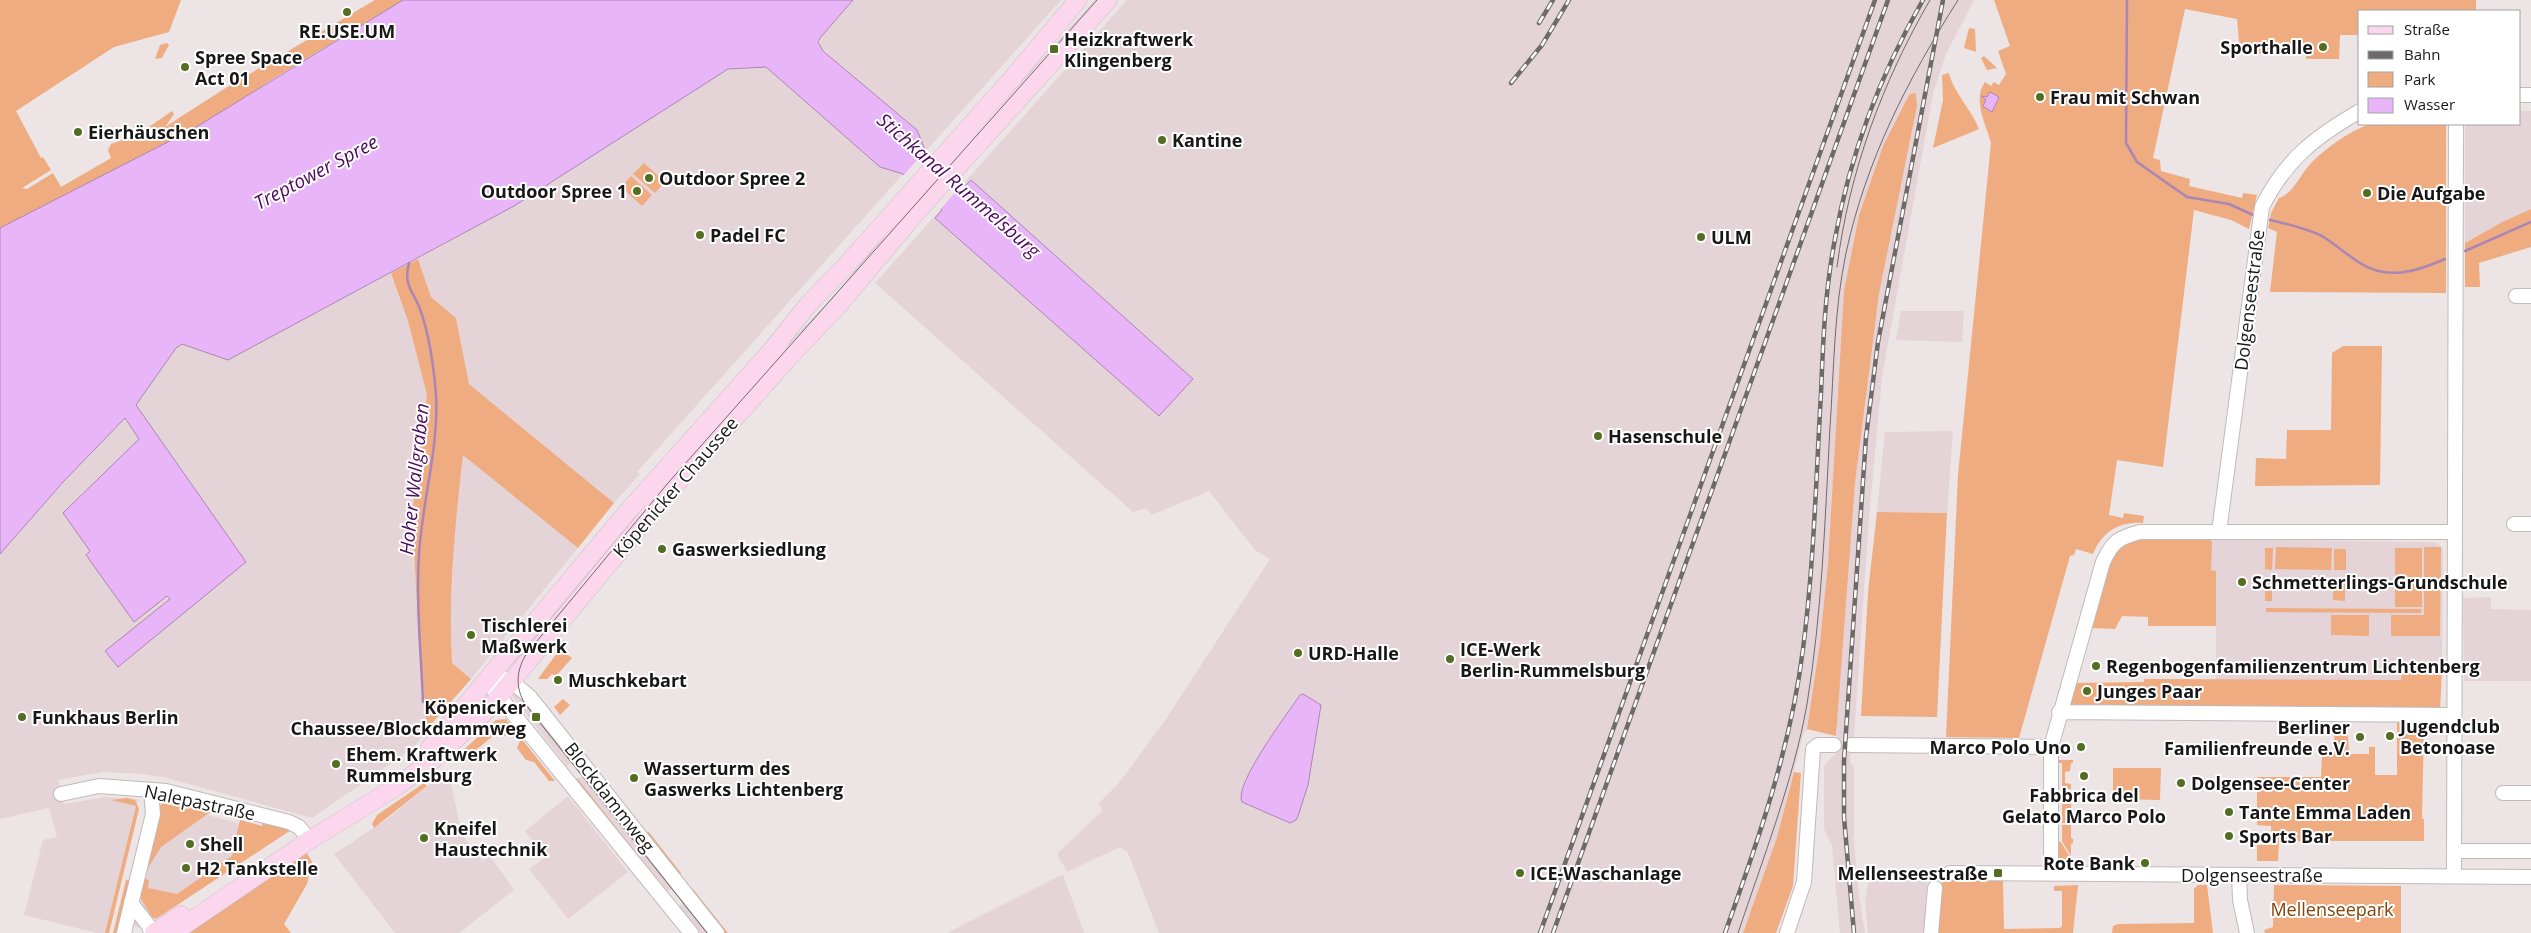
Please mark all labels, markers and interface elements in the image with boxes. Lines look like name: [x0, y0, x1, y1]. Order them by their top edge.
marker: RE.USE.UM: [341, 6, 353, 18]
legend: [2358, 10, 2521, 125]
place label: RE.USE.UM: [299, 19, 395, 43]
text: Straße: [2404, 19, 2450, 39]
place label: Heizkraftwerk Klingenberg: [1064, 27, 1194, 72]
place label: Sporthalle: [2220, 35, 2313, 59]
marker: Sporthalle: [2317, 41, 2329, 53]
marker: Heizkraftwerk Klingenberg: [1048, 43, 1060, 55]
text: Bahn: [2404, 44, 2440, 64]
place label: Spree Space Act 01: [195, 45, 303, 90]
marker: Spree Space Act 01: [179, 61, 191, 73]
text: Park: [2404, 69, 2435, 89]
place label: Frau mit Schwan: [2050, 85, 2200, 109]
marker: Frau mit Schwan: [2034, 91, 2046, 103]
text: Wasser: [2404, 94, 2455, 114]
water label: Stichkanal Rummelsburg: [872, 107, 1047, 264]
place label: Eierhäuschen: [88, 120, 209, 144]
marker: Eierhäuschen: [72, 126, 84, 138]
water label: Treptower Spree: [249, 128, 383, 216]
place label: Kantine: [1172, 128, 1242, 152]
marker: Kantine: [1156, 134, 1168, 146]
place label: Outdoor Spree 2: [659, 166, 805, 190]
marker: Outdoor Spree 2: [643, 172, 655, 184]
place label: Outdoor Spree 1: [481, 179, 627, 203]
place label: Die Aufgabe: [2377, 181, 2485, 205]
marker: Outdoor Spree 1: [631, 185, 643, 197]
marker: Die Aufgabe: [2361, 187, 2373, 199]
place label: Padel FC: [710, 223, 786, 247]
place label: ULM: [1711, 225, 1752, 249]
street label: Dolgenseestraße: [2228, 228, 2270, 372]
marker: Padel FC: [694, 229, 706, 241]
marker: ULM: [1695, 231, 1707, 243]
water label: Hoher Wallgraben: [393, 402, 435, 556]
street label: Köpenicker Chaussee: [607, 411, 743, 563]
place label: Hasenschule: [1608, 424, 1722, 448]
marker: Hasenschule: [1592, 430, 1604, 442]
place label: Gaswerksiedlung: [672, 537, 826, 561]
marker: Gaswerksiedlung: [656, 543, 668, 555]
place label: Schmetterlings-Grundschule: [2252, 570, 2508, 594]
marker: Schmetterlings-Grundschule: [2236, 576, 2248, 588]
place label: Tischlerei Maßwerk: [481, 613, 568, 658]
marker: Tischlerei Maßwerk: [465, 629, 477, 641]
place label: ICE-Werk Berlin-Rummelsburg: [1460, 637, 1645, 682]
place label: URD-Halle: [1308, 641, 1399, 665]
marker: URD-Halle: [1292, 647, 1304, 659]
marker: ICE-Werk Berlin-Rummelsburg: [1444, 653, 1456, 665]
place label: Regenbogenfamilienzentrum Lichtenberg: [2106, 654, 2480, 678]
marker: Regenbogenfamilienzentrum Lichtenberg: [2090, 660, 2102, 672]
place label: Muschkebart: [568, 668, 687, 692]
marker: Muschkebart: [552, 674, 564, 686]
place label: Junges Paar: [2095, 679, 2202, 703]
marker: Junges Paar: [2081, 685, 2093, 697]
place label: Köpenicker Chaussee/Blockdammweg: [290, 695, 526, 740]
place label: Funkhaus Berlin: [32, 705, 179, 729]
marker: Funkhaus Berlin: [16, 711, 28, 723]
marker: Köpenicker Chaussee/Blockdammweg: [530, 711, 542, 723]
place label: Jugendclub Betonoase: [2398, 714, 2500, 759]
place label: Berliner Familienfreunde e.V.: [2164, 715, 2350, 760]
marker: Jugendclub Betonoase: [2384, 730, 2396, 742]
marker: Berliner Familienfreunde e.V.: [2354, 731, 2366, 743]
place label: Marco Polo Uno: [1930, 735, 2071, 759]
street label: Blockdammweg: [560, 737, 661, 857]
marker: Marco Polo Uno: [2075, 741, 2087, 753]
place label: Ehem. Kraftwerk Rummelsburg: [346, 742, 498, 787]
place label: Wasserturm des Gaswerks Lichtenberg: [644, 756, 843, 801]
marker: Ehem. Kraftwerk Rummelsburg: [330, 758, 342, 770]
marker: Fabbrica del Gelato Marco Polo: [2078, 770, 2090, 782]
place label: Dolgensee-Center: [2191, 771, 2350, 795]
marker: Wasserturm des Gaswerks Lichtenberg: [628, 772, 640, 784]
marker: Dolgensee-Center: [2175, 777, 2187, 789]
street label: Nalepastraße: [142, 779, 258, 825]
place label: Fabbrica del Gelato Marco Polo: [2002, 783, 2166, 828]
place label: Tante Emma Laden: [2239, 800, 2411, 824]
marker: Tante Emma Laden: [2223, 806, 2235, 818]
place label: Kneifel Haustechnik: [434, 816, 548, 861]
place label: Sports Bar: [2239, 824, 2332, 848]
marker: Sports Bar: [2223, 830, 2235, 842]
place label: Shell: [200, 832, 243, 856]
marker: Kneifel Haustechnik: [418, 832, 430, 844]
marker: Shell: [184, 838, 196, 850]
place label: Rote Bank: [2043, 851, 2136, 875]
place label: H2 Tankstelle: [196, 856, 318, 880]
marker: Rote Bank: [2139, 857, 2151, 869]
place label: ICE-Waschanlage: [1530, 861, 1681, 885]
place label: Mellenseestraße: [1837, 861, 1988, 885]
marker: H2 Tankstelle: [180, 862, 192, 874]
street label: Dolgenseestraße: [2181, 863, 2323, 887]
marker: ICE-Waschanlage: [1514, 867, 1526, 879]
marker: Mellenseestraße: [1992, 867, 2004, 879]
park label: Mellenseepark: [2270, 897, 2394, 921]

